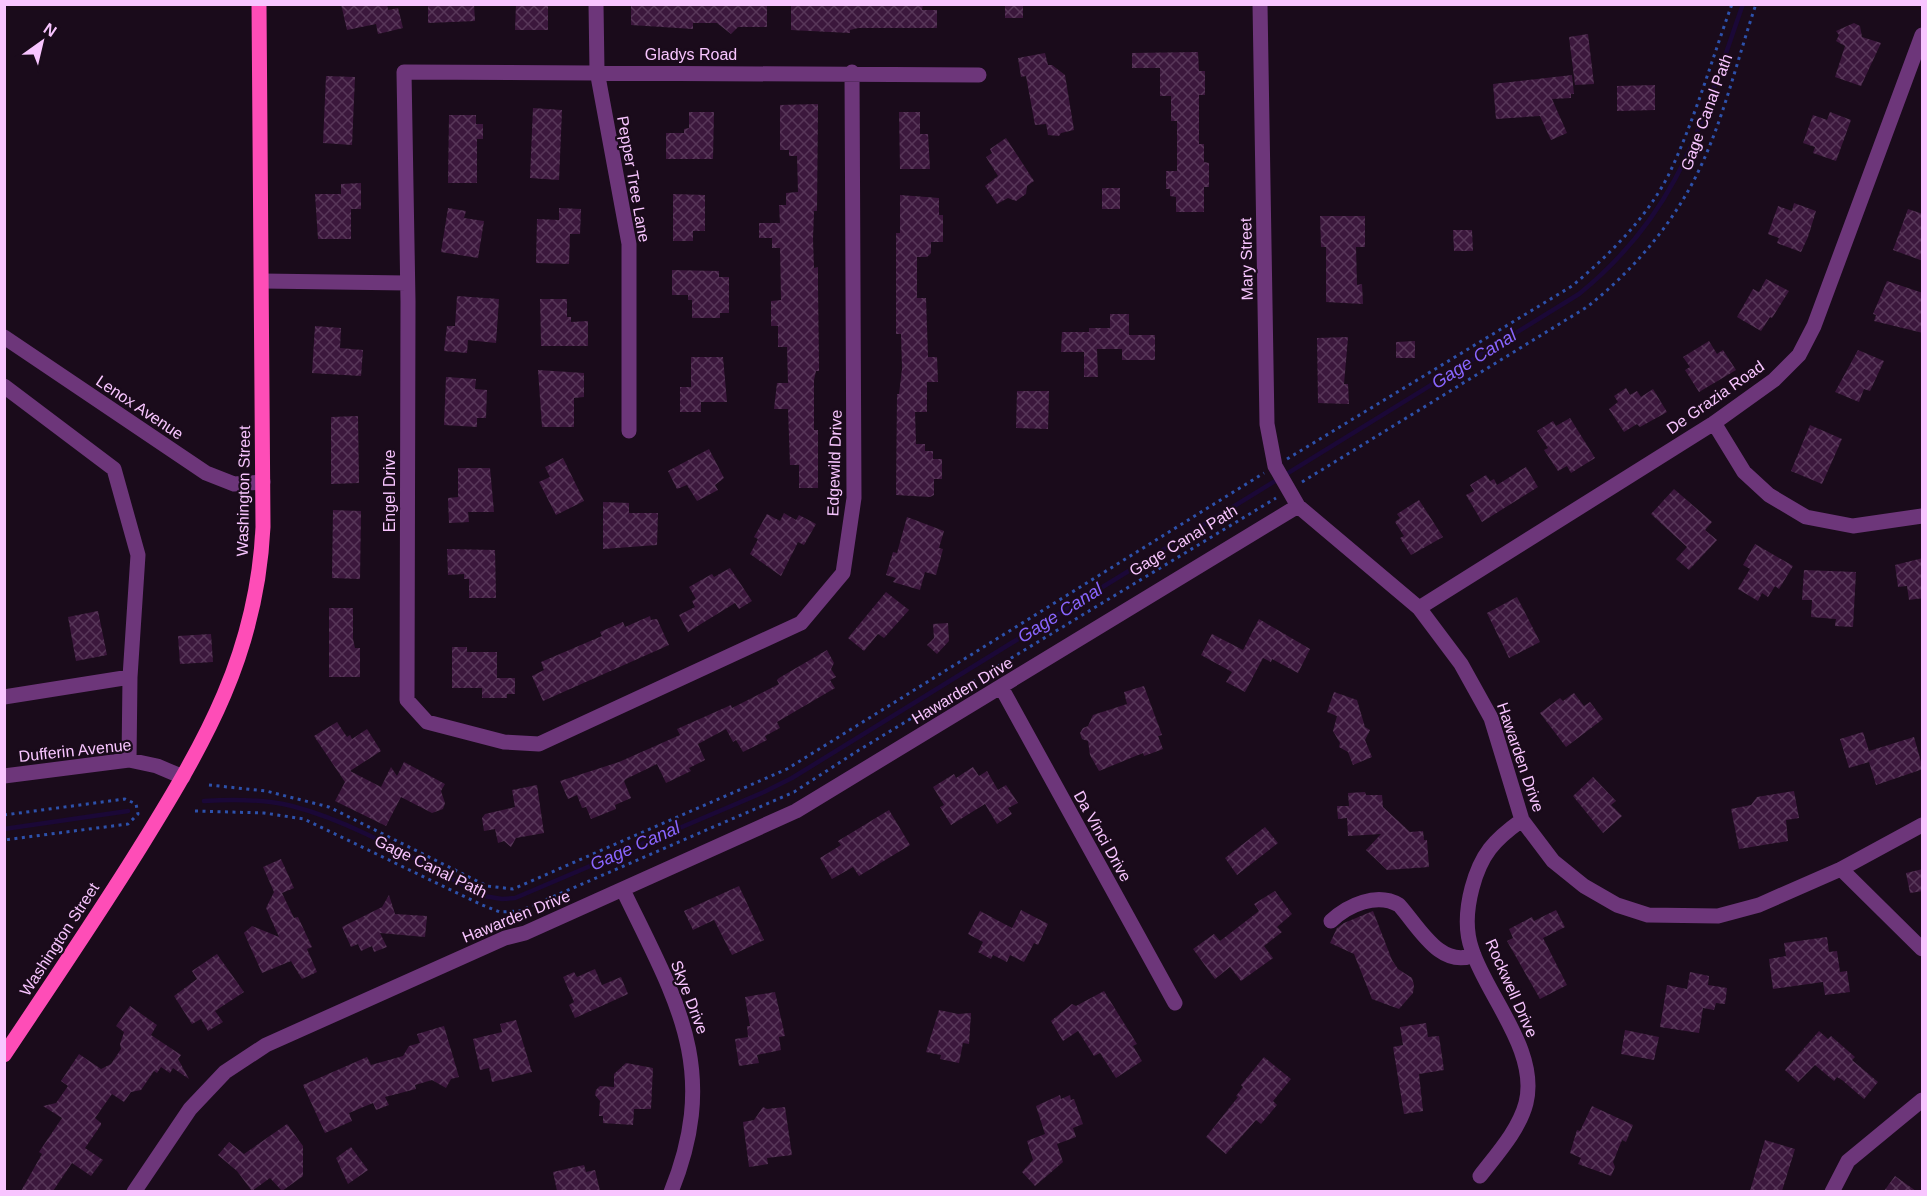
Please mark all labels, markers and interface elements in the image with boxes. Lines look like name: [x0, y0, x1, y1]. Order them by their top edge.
north arrow: [12, 12, 72, 72]
text: N: [41, 20, 60, 40]
street label: Gladys Road: [645, 46, 737, 63]
street label: Gage Canal Path: [1677, 52, 1735, 173]
street label: Pepper Tree Lane: [614, 115, 653, 244]
street label: Mary Street: [1237, 217, 1256, 300]
water label: Gage Canal: [1428, 325, 1521, 393]
street label: De Grazia Road: [1663, 358, 1767, 437]
street label: Lenox Avenue: [93, 372, 186, 443]
street label: Edgewild Drive: [824, 409, 845, 517]
street label: Washington Street: [234, 425, 253, 557]
street label: Engel Drive: [381, 450, 398, 532]
street label: Gage Canal Path: [1126, 502, 1240, 579]
water label: Gage Canal: [1014, 579, 1107, 647]
street label: Hawarden Drive: [909, 654, 1016, 727]
street label: Hawarden Drive: [1494, 700, 1547, 814]
street label: Dufferin Avenue: [18, 736, 132, 765]
street label: Da Vinci Drive: [1071, 788, 1135, 885]
water label: Gage Canal: [587, 817, 684, 875]
street label: Gage Canal Path: [372, 832, 490, 901]
street label: Washington Street: [17, 879, 103, 999]
street label: Hawarden Drive: [460, 887, 573, 946]
street label: Rockwell Drive: [1482, 936, 1541, 1040]
street label: Skye Drive: [668, 958, 711, 1036]

